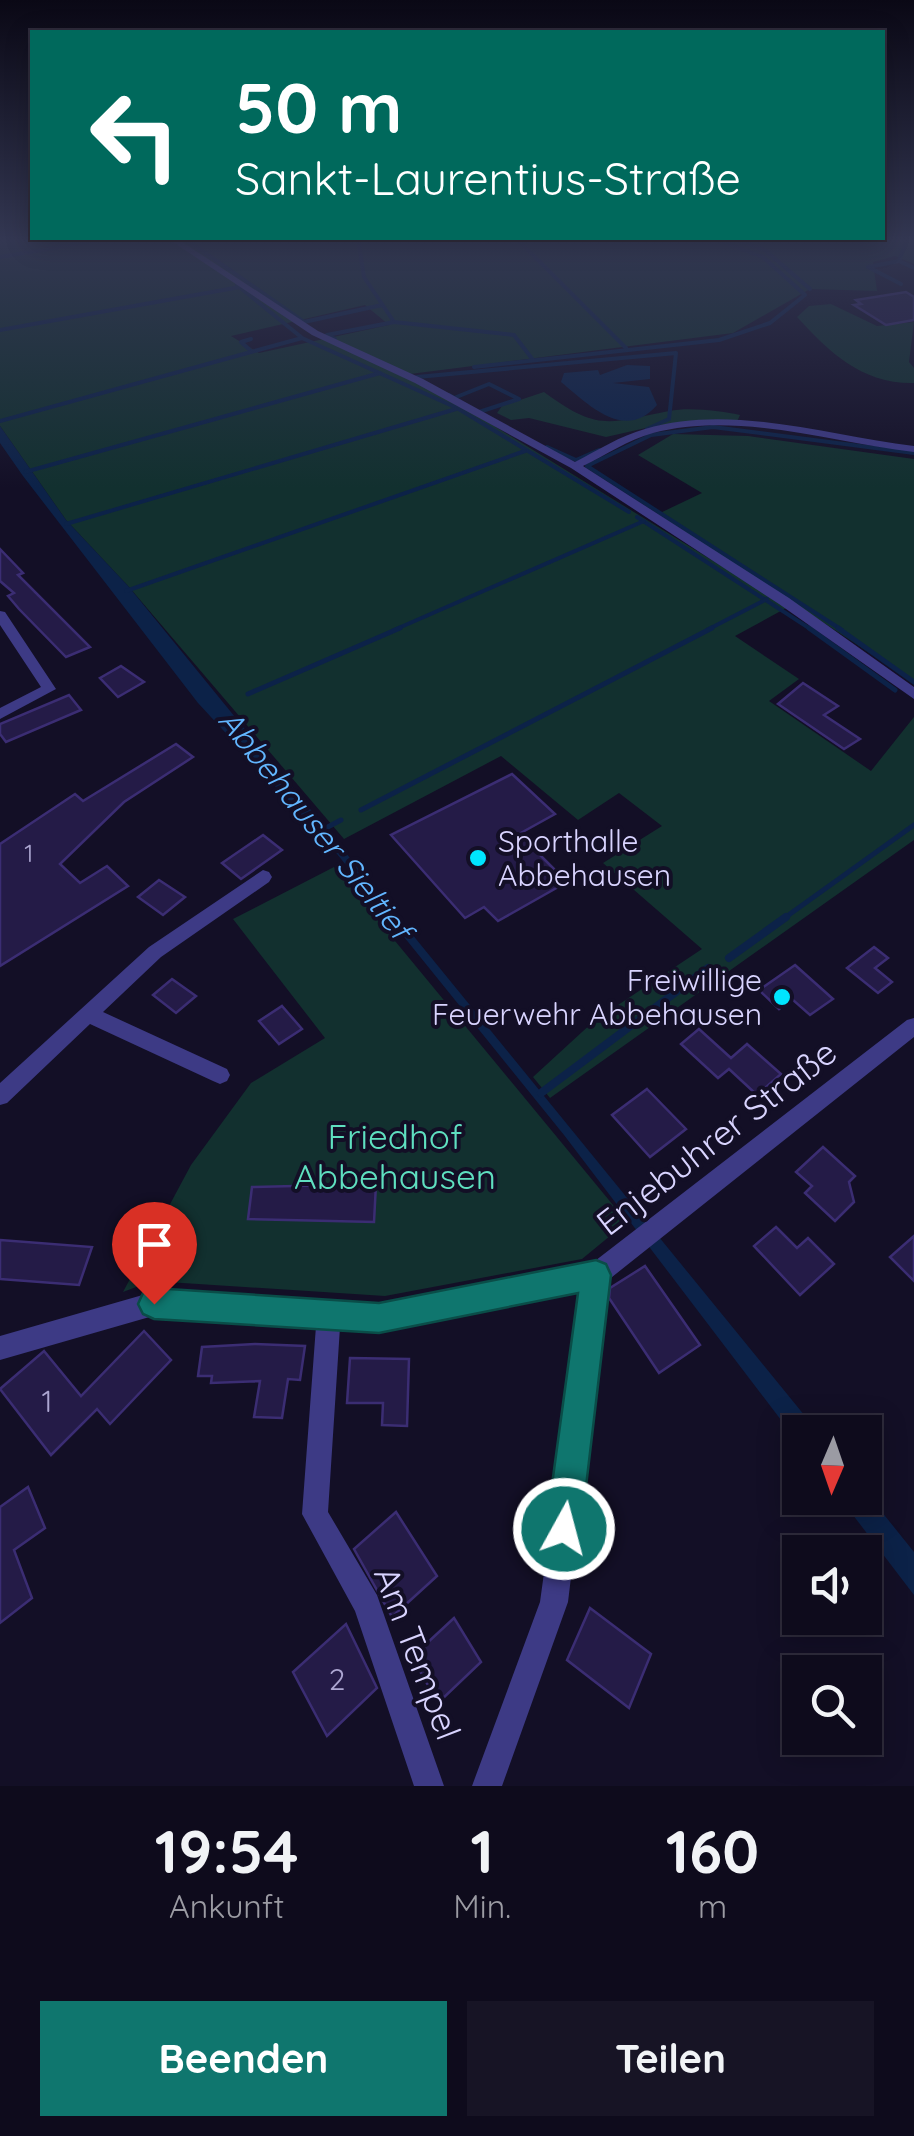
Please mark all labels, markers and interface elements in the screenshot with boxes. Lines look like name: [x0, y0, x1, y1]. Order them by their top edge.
text: 50 m: [235, 63, 402, 151]
icon: left: [70, 70, 200, 200]
text: Sankt-Laurentius-Straße: [235, 150, 741, 206]
water label: Abbehauser Sieltief: [211, 701, 425, 951]
place label: Sporthalle Abbehausen: [498, 822, 671, 894]
house number: 1: [24, 837, 34, 868]
marker: Sporthalle Abbehausen: [467, 847, 489, 869]
place label: Freiwillige Feuerwehr Abbehausen: [432, 961, 762, 1033]
marker: Freiwillige Feuerwehr Abbehausen: [771, 986, 793, 1008]
street label: Enjebuhrer Straße: [587, 1030, 845, 1244]
park label: Friedhof Abbehausen: [294, 1114, 496, 1198]
pin: [112, 1202, 197, 1305]
icon: arrive: [127, 1217, 182, 1272]
house number: 1: [41, 1382, 53, 1420]
north arrow: [782, 1415, 882, 1515]
map controls: [782, 1415, 882, 1755]
position arrow: [512, 1477, 616, 1581]
button: sound: [782, 1535, 882, 1635]
street label: Am Tempel: [365, 1560, 471, 1746]
button: search: [782, 1655, 882, 1755]
house number: 2: [329, 1660, 345, 1698]
text: 19:54: [155, 1813, 298, 1888]
text: 1: [470, 1813, 494, 1888]
text: 160: [666, 1813, 759, 1888]
text: Ankunft: [169, 1886, 284, 1926]
text: Min.: [453, 1886, 511, 1926]
text: m: [698, 1886, 727, 1926]
button: Beenden: [40, 2001, 447, 2116]
button: Teilen: [467, 2001, 874, 2116]

